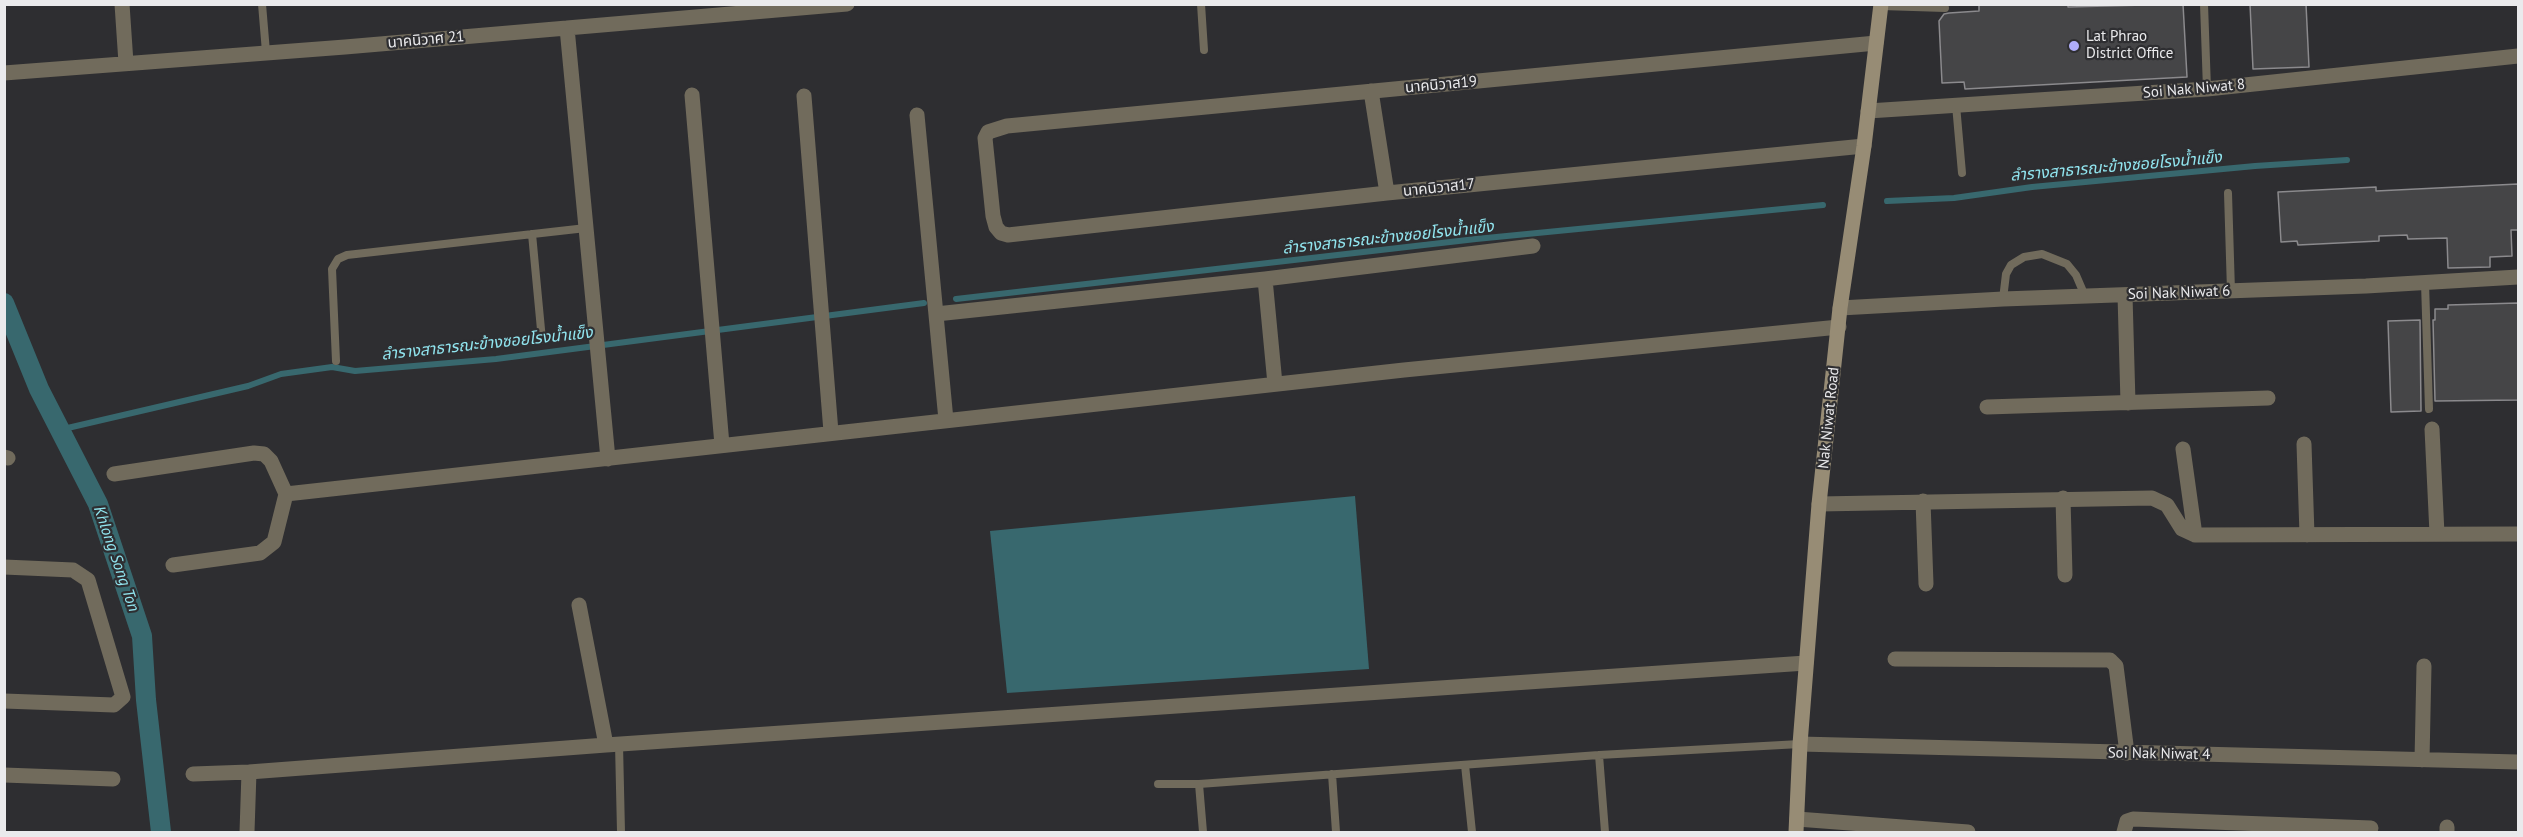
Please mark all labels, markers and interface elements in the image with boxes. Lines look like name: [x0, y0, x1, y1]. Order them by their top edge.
street label: นาคนิวาศ 21: [387, 28, 465, 52]
place label: Lat Phrao District Office: [2086, 28, 2173, 63]
marker: Lat Phrao District Office: [2067, 39, 2081, 53]
street label: นาคนิวาส19: [1404, 73, 1478, 97]
street label: Soi Nak Niwat 8: [2142, 76, 2246, 102]
water label: ลำรางสาธารณะข้างซอยโรงน้ำแข็ง: [2009, 148, 2223, 186]
street label: นาคนิวาส17: [1402, 175, 1476, 201]
water label: ลำรางสาธารณะข้างซอยโรงน้ำแข็ง: [1281, 217, 1495, 259]
street label: Soi Nak Niwat 6: [2127, 282, 2231, 304]
water label: ลำรางสาธารณะข้างซอยโรงน้ำแข็ง: [380, 323, 594, 365]
street label: Nak Niwat Road: [1815, 366, 1843, 470]
water label: Khlong Song Ton: [89, 504, 143, 614]
street label: Soi Nak Niwat 4: [2108, 744, 2210, 764]

